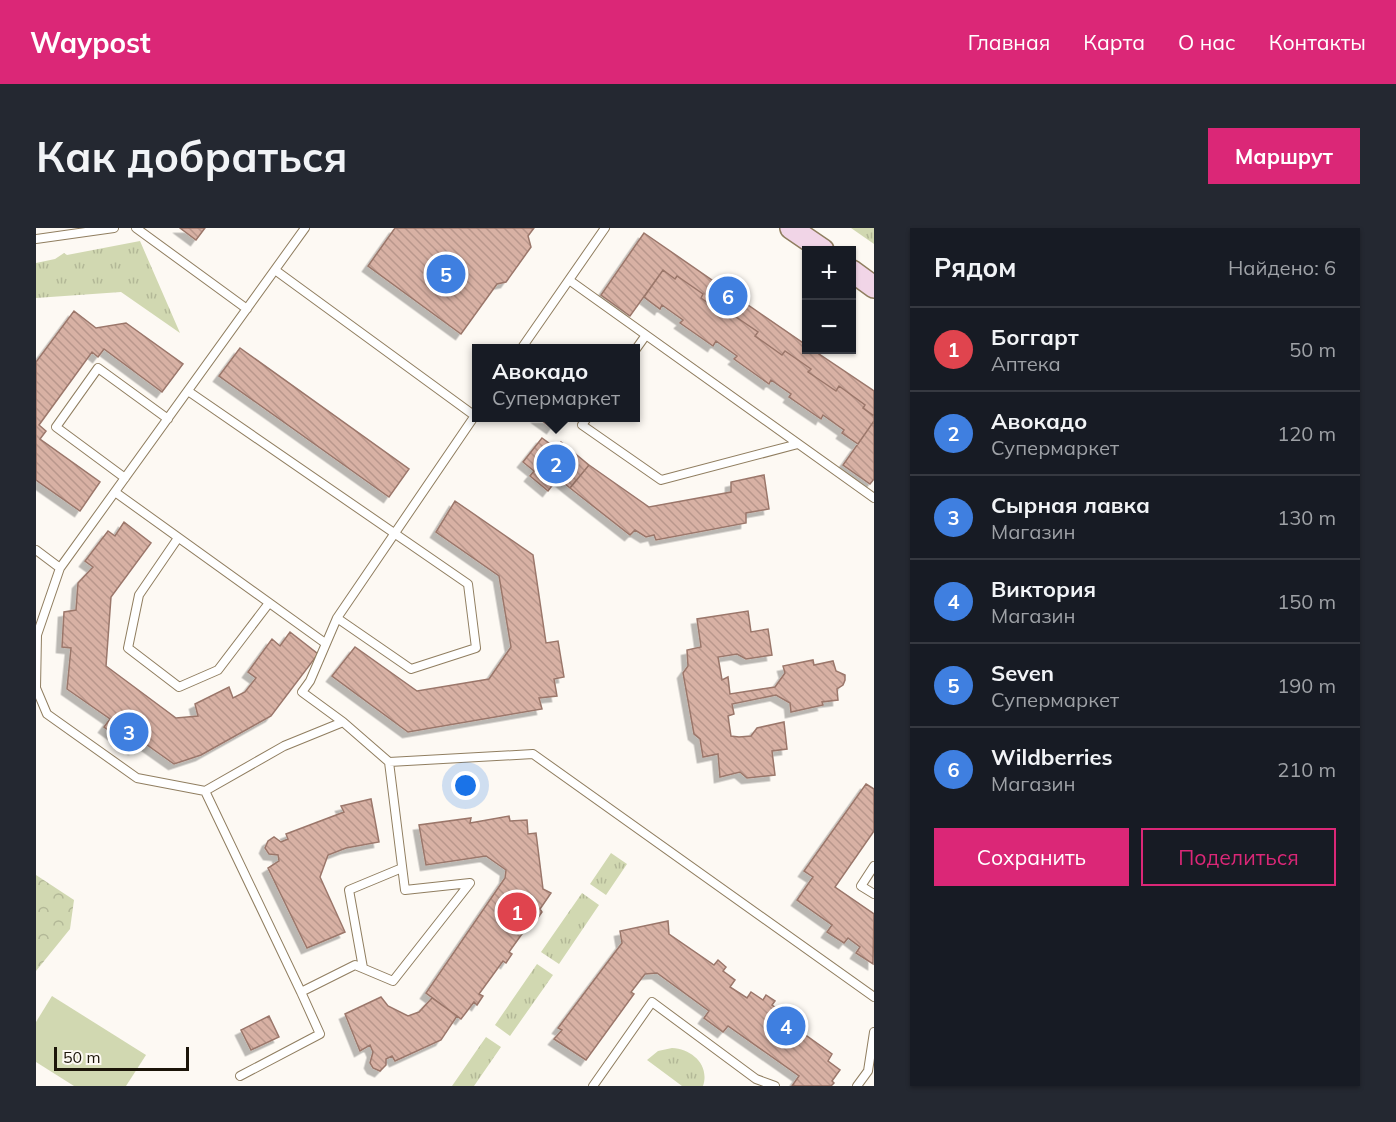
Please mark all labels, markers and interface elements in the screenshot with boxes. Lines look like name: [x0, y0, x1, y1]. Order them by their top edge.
text: Waypost: [30, 25, 151, 60]
text: Главная: [968, 29, 1050, 55]
text: Карта: [1083, 29, 1145, 55]
text: О нас: [1178, 29, 1236, 55]
text: Контакты: [1269, 29, 1366, 55]
button: Маршрут: [1208, 128, 1360, 184]
text: Как добраться: [36, 130, 348, 183]
map controls: [802, 246, 856, 354]
button: +: [802, 246, 856, 300]
text: Рядом: [934, 251, 1017, 284]
pin: 5: [426, 252, 466, 296]
text: Найдено: 6: [1228, 255, 1336, 280]
pin: 6: [708, 274, 748, 318]
button: −: [802, 300, 856, 354]
text: Боггарт: [991, 323, 1079, 351]
text: 1: [948, 337, 960, 362]
text: 50 m: [1289, 337, 1336, 362]
popup: [472, 344, 640, 422]
text: Аптека: [991, 351, 1061, 376]
text: Авокадо: [492, 357, 588, 385]
text: Супермаркет: [492, 385, 620, 410]
text: Авокадо: [991, 407, 1087, 435]
text: 2: [948, 421, 960, 446]
text: 120 m: [1277, 421, 1336, 446]
text: Супермаркет: [991, 435, 1119, 460]
pin: 2: [536, 442, 576, 486]
text: Сырная лавка: [991, 491, 1150, 519]
text: 3: [948, 505, 960, 530]
text: 130 m: [1277, 505, 1336, 530]
text: Магазин: [991, 519, 1075, 544]
text: Виктория: [991, 575, 1096, 603]
text: 4: [948, 589, 960, 614]
text: 150 m: [1277, 589, 1336, 614]
text: Магазин: [991, 603, 1075, 628]
text: Seven: [991, 659, 1054, 687]
text: 5: [948, 673, 960, 698]
text: 190 m: [1277, 673, 1336, 698]
text: Супермаркет: [991, 687, 1119, 712]
pin: 3: [110, 710, 148, 754]
text: Wildberries: [991, 743, 1113, 771]
text: 6: [948, 757, 960, 782]
text: 210 m: [1277, 757, 1336, 782]
your location: [451, 771, 480, 800]
text: Магазин: [991, 771, 1075, 796]
button: Сохранить: [934, 828, 1129, 886]
button: Поделиться: [1141, 828, 1336, 886]
pin: 1: [498, 890, 536, 934]
pin: 4: [766, 1004, 806, 1048]
scale bar: [54, 1044, 189, 1072]
text: 50 m: [63, 1047, 100, 1067]

